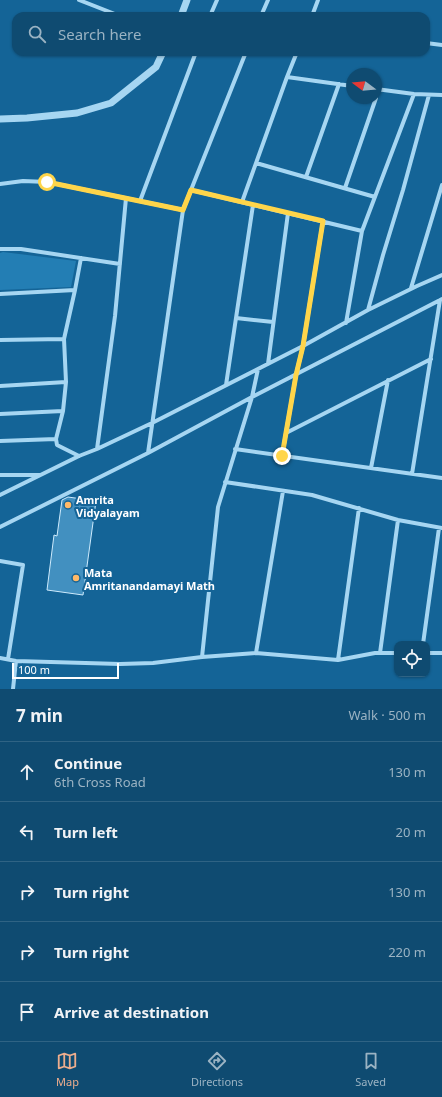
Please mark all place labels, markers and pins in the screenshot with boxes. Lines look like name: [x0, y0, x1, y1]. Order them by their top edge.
place label: Amrita Vidyalayam: [76, 492, 140, 520]
marker: Amrita Vidyalayam: [63, 500, 73, 510]
place label: Mata Amritanandamayi Math: [84, 565, 215, 593]
marker: Mata Amritanandamayi Math: [71, 573, 81, 583]

